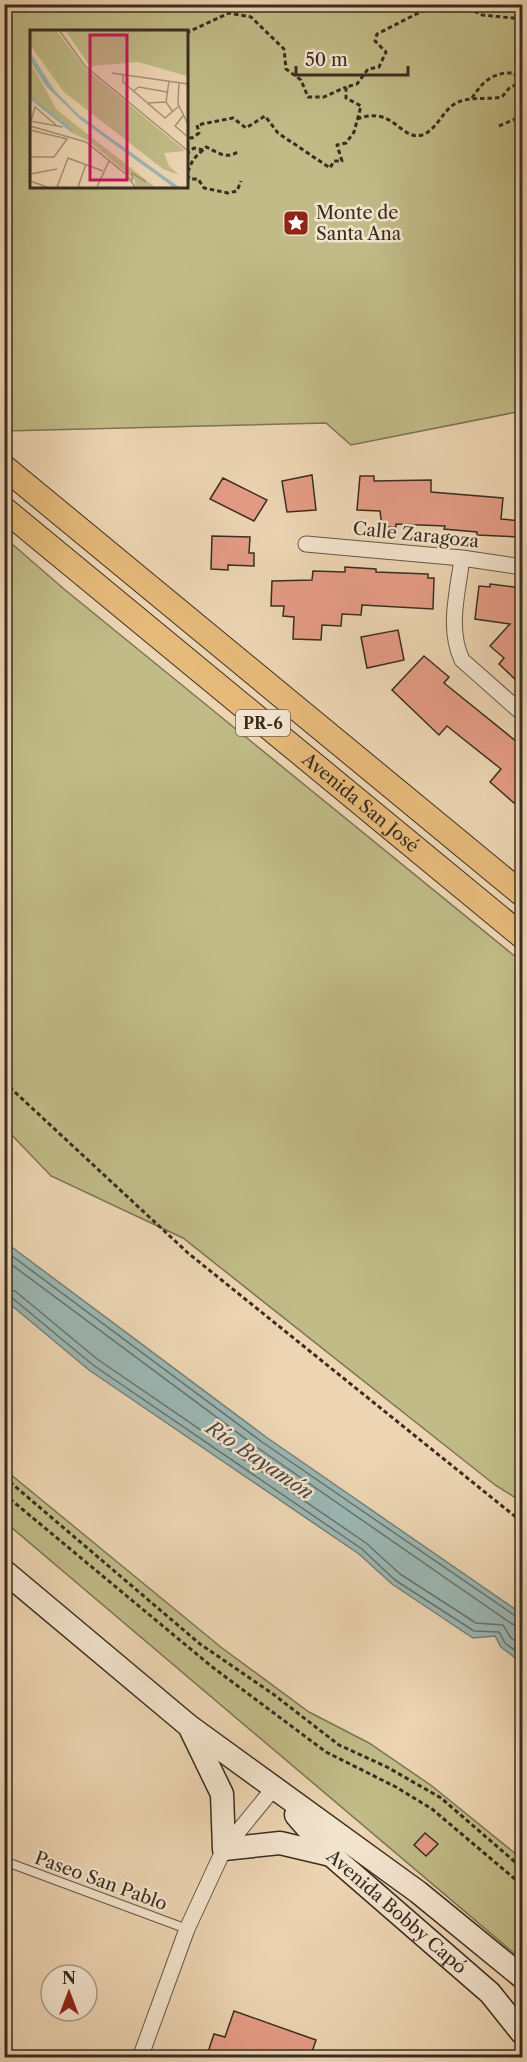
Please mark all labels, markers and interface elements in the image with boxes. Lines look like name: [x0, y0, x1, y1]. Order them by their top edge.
inset map: [30, 30, 188, 188]
scale bar: [296, 39, 408, 77]
text: 50 m: [305, 49, 348, 71]
place label: Monte de Santa Ana: [316, 202, 402, 245]
place icon: Monte de Santa Ana: [281, 208, 311, 238]
street label: Calle Zaragoza: [352, 517, 481, 553]
road number: PR-6: [236, 710, 290, 736]
street label: Avenida San José: [297, 748, 423, 857]
water label: Río Bayamón: [200, 1414, 318, 1505]
street label: Avenida Bobby Capó: [321, 1845, 471, 1979]
street label: Paseo San Pablo: [32, 1847, 170, 1915]
north arrow: [39, 1963, 99, 2023]
text: N: [62, 1968, 76, 1988]

